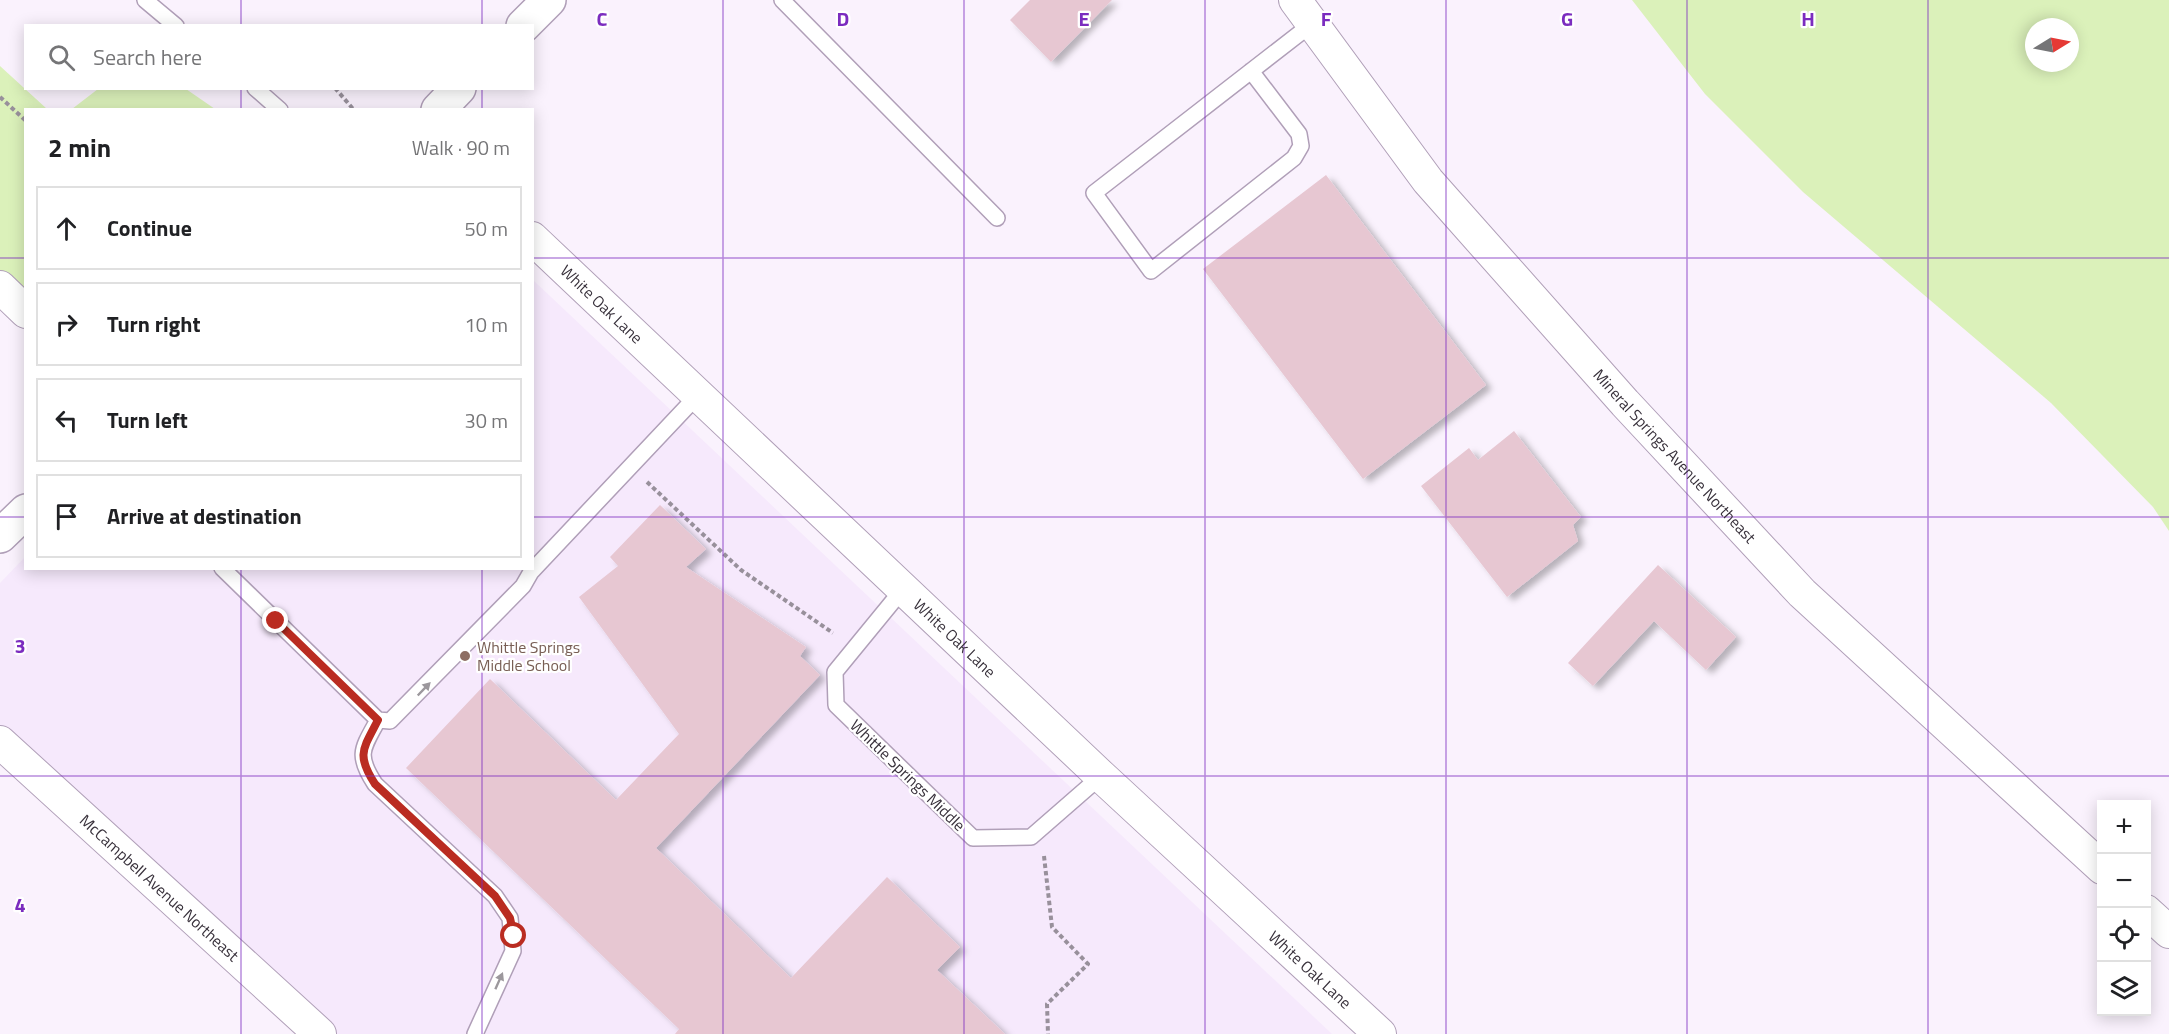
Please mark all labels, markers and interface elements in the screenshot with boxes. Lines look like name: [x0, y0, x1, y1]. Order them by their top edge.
text: C: [597, 3, 608, 34]
text: D: [837, 3, 849, 34]
text: E: [1078, 3, 1090, 34]
text: F: [1321, 3, 1332, 34]
text: G: [1561, 3, 1573, 34]
text: H: [1801, 3, 1815, 34]
north arrow: [2025, 18, 2079, 72]
search box: [24, 24, 534, 90]
text: Search here: [93, 40, 202, 74]
icon: search: [45, 41, 78, 74]
text: 2 min: [48, 128, 111, 167]
text: Walk · 90 m: [412, 132, 510, 163]
text: Continue: [107, 211, 192, 245]
icon: ahead: [50, 212, 83, 245]
text: 50 m: [464, 213, 508, 244]
street label: White Oak Lane: [555, 259, 648, 349]
text: Turn right: [107, 307, 201, 341]
icon: right: [50, 308, 83, 341]
text: 10 m: [464, 309, 508, 340]
street label: Mineral Springs Avenue Northeast: [1588, 363, 1762, 549]
text: Turn left: [107, 403, 188, 437]
icon: left: [50, 404, 83, 437]
text: 30 m: [464, 405, 508, 436]
text: Arrive at destination: [107, 499, 302, 533]
icon: arrive: [50, 500, 83, 533]
street label: White Oak Lane: [908, 593, 1002, 683]
route end: [262, 607, 288, 633]
text: 3: [14, 630, 26, 661]
place label: Whittle Springs Middle School: [477, 635, 580, 677]
marker: Whittle Springs Middle School: [458, 649, 472, 663]
one-way arrow: [416, 682, 430, 696]
street label: Whittle Springs Middle: [845, 713, 971, 837]
map controls: [2097, 800, 2151, 1016]
button: +: [2097, 800, 2151, 854]
street label: McCampbell Avenue Northeast: [75, 809, 245, 967]
button: −: [2097, 854, 2151, 908]
text: 4: [14, 889, 26, 920]
button: locate: [2097, 908, 2151, 962]
route start: [500, 922, 526, 948]
street label: White Oak Lane: [1263, 925, 1357, 1014]
button: layers: [2097, 962, 2151, 1016]
one-way arrow: [495, 972, 504, 989]

